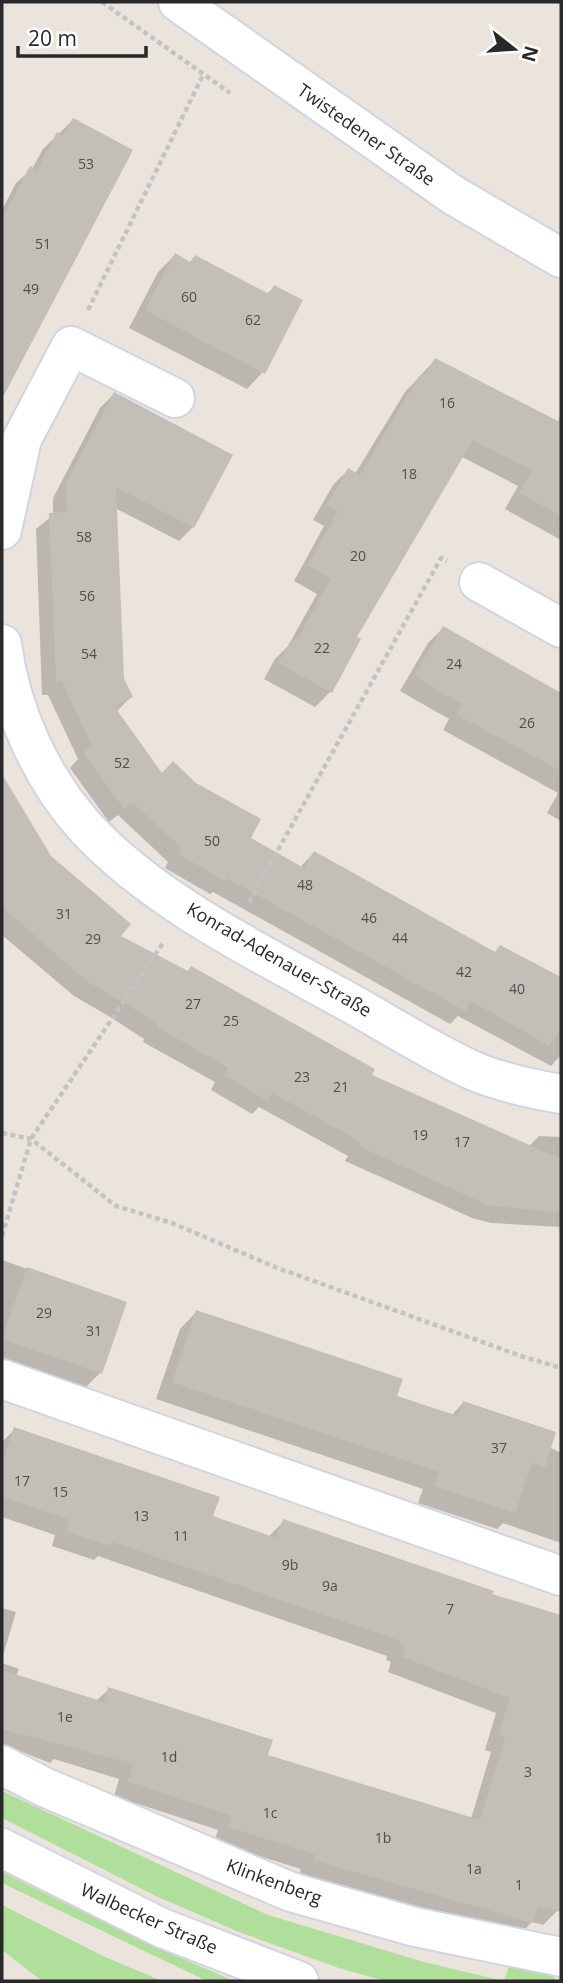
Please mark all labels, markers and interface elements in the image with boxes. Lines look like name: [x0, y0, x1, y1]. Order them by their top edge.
scale bar: [18, 14, 145, 58]
north arrow: [479, 14, 549, 84]
text: 20 m: [28, 24, 77, 52]
text: N: [516, 43, 545, 65]
street label: Twistedener Straße: [293, 78, 440, 191]
house number: 53: [78, 154, 94, 173]
house number: 51: [35, 234, 51, 253]
house number: 49: [23, 279, 39, 298]
house number: 60: [181, 287, 197, 306]
house number: 62: [245, 310, 261, 329]
house number: 16: [439, 393, 455, 412]
house number: 18: [401, 464, 417, 483]
house number: 58: [76, 527, 92, 546]
house number: 20: [350, 546, 366, 565]
house number: 56: [79, 586, 95, 605]
house number: 22: [314, 638, 330, 657]
house number: 54: [81, 644, 97, 663]
house number: 24: [446, 654, 462, 673]
house number: 26: [519, 713, 535, 732]
house number: 52: [114, 753, 130, 772]
house number: 50: [204, 831, 220, 850]
house number: 48: [297, 875, 313, 894]
street label: Konrad-Adenauer-Straße: [183, 896, 376, 1022]
house number: 31: [56, 904, 72, 923]
house number: 46: [361, 908, 377, 927]
house number: 44: [392, 928, 408, 947]
house number: 29: [85, 929, 101, 948]
house number: 42: [456, 962, 472, 981]
house number: 40: [509, 979, 525, 998]
house number: 27: [185, 994, 201, 1013]
house number: 25: [223, 1011, 239, 1030]
house number: 23: [294, 1067, 310, 1086]
house number: 21: [333, 1077, 349, 1096]
house number: 19: [412, 1125, 428, 1144]
house number: 17: [454, 1132, 470, 1151]
house number: 29: [36, 1303, 52, 1322]
house number: 31: [86, 1321, 102, 1340]
house number: 37: [491, 1438, 507, 1457]
house number: 17: [14, 1471, 30, 1490]
house number: 15: [52, 1482, 68, 1501]
house number: 13: [133, 1506, 149, 1525]
house number: 11: [173, 1526, 189, 1545]
house number: 9b: [282, 1555, 298, 1574]
house number: 9a: [322, 1576, 338, 1595]
house number: 7: [446, 1599, 454, 1618]
house number: 1e: [57, 1707, 73, 1726]
house number: 1d: [161, 1747, 177, 1766]
house number: 3: [524, 1762, 532, 1781]
house number: 1c: [263, 1803, 278, 1822]
house number: 1b: [375, 1828, 391, 1847]
street label: Klinkenberg: [223, 1853, 326, 1910]
house number: 1a: [466, 1859, 482, 1878]
house number: 1: [515, 1875, 523, 1894]
street label: Walbecker Straße: [77, 1877, 222, 1959]

